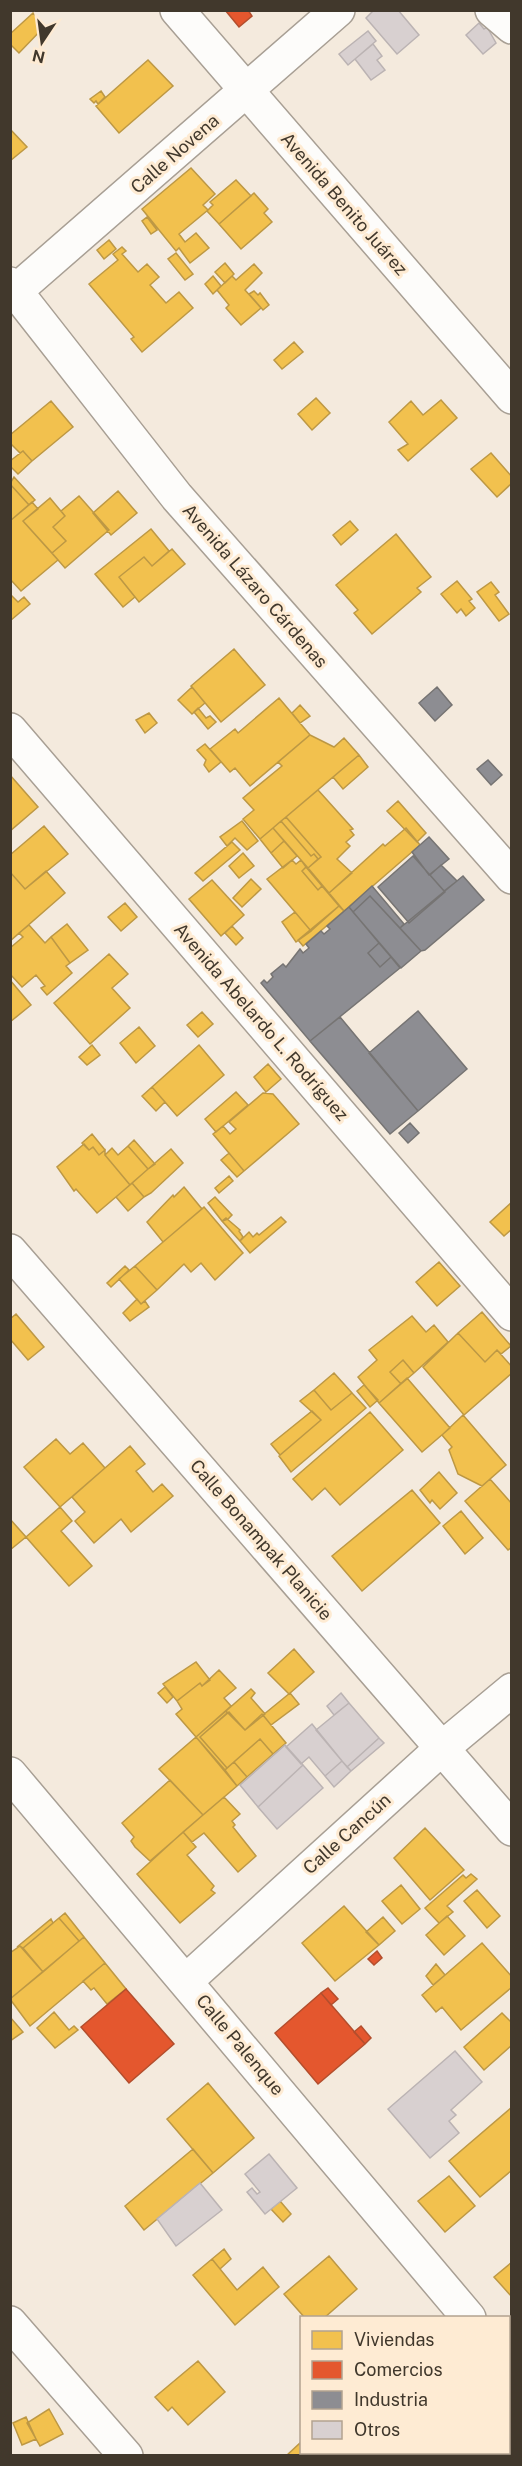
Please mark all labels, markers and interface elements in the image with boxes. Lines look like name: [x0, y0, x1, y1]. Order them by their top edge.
north arrow: [12, 12, 72, 72]
text: N: [31, 45, 47, 67]
street label: Calle Novena: [126, 110, 223, 198]
street label: Avenida Benito Juárez: [277, 128, 412, 279]
street label: Avenida Lázaro Cárdenas: [179, 499, 332, 672]
street label: Avenida Abelardo L. Rodríguez: [170, 919, 353, 1125]
street label: Calle Bonampak Planicie: [186, 1455, 337, 1624]
street label: Calle Cancún: [299, 1789, 395, 1878]
street label: Calle Palenque: [192, 1990, 289, 2099]
legend: [300, 2316, 510, 2454]
text: Viviendas: [354, 2329, 434, 2350]
text: Comercios: [354, 2359, 443, 2380]
text: Industria: [354, 2389, 428, 2410]
text: Otros: [354, 2419, 400, 2440]

